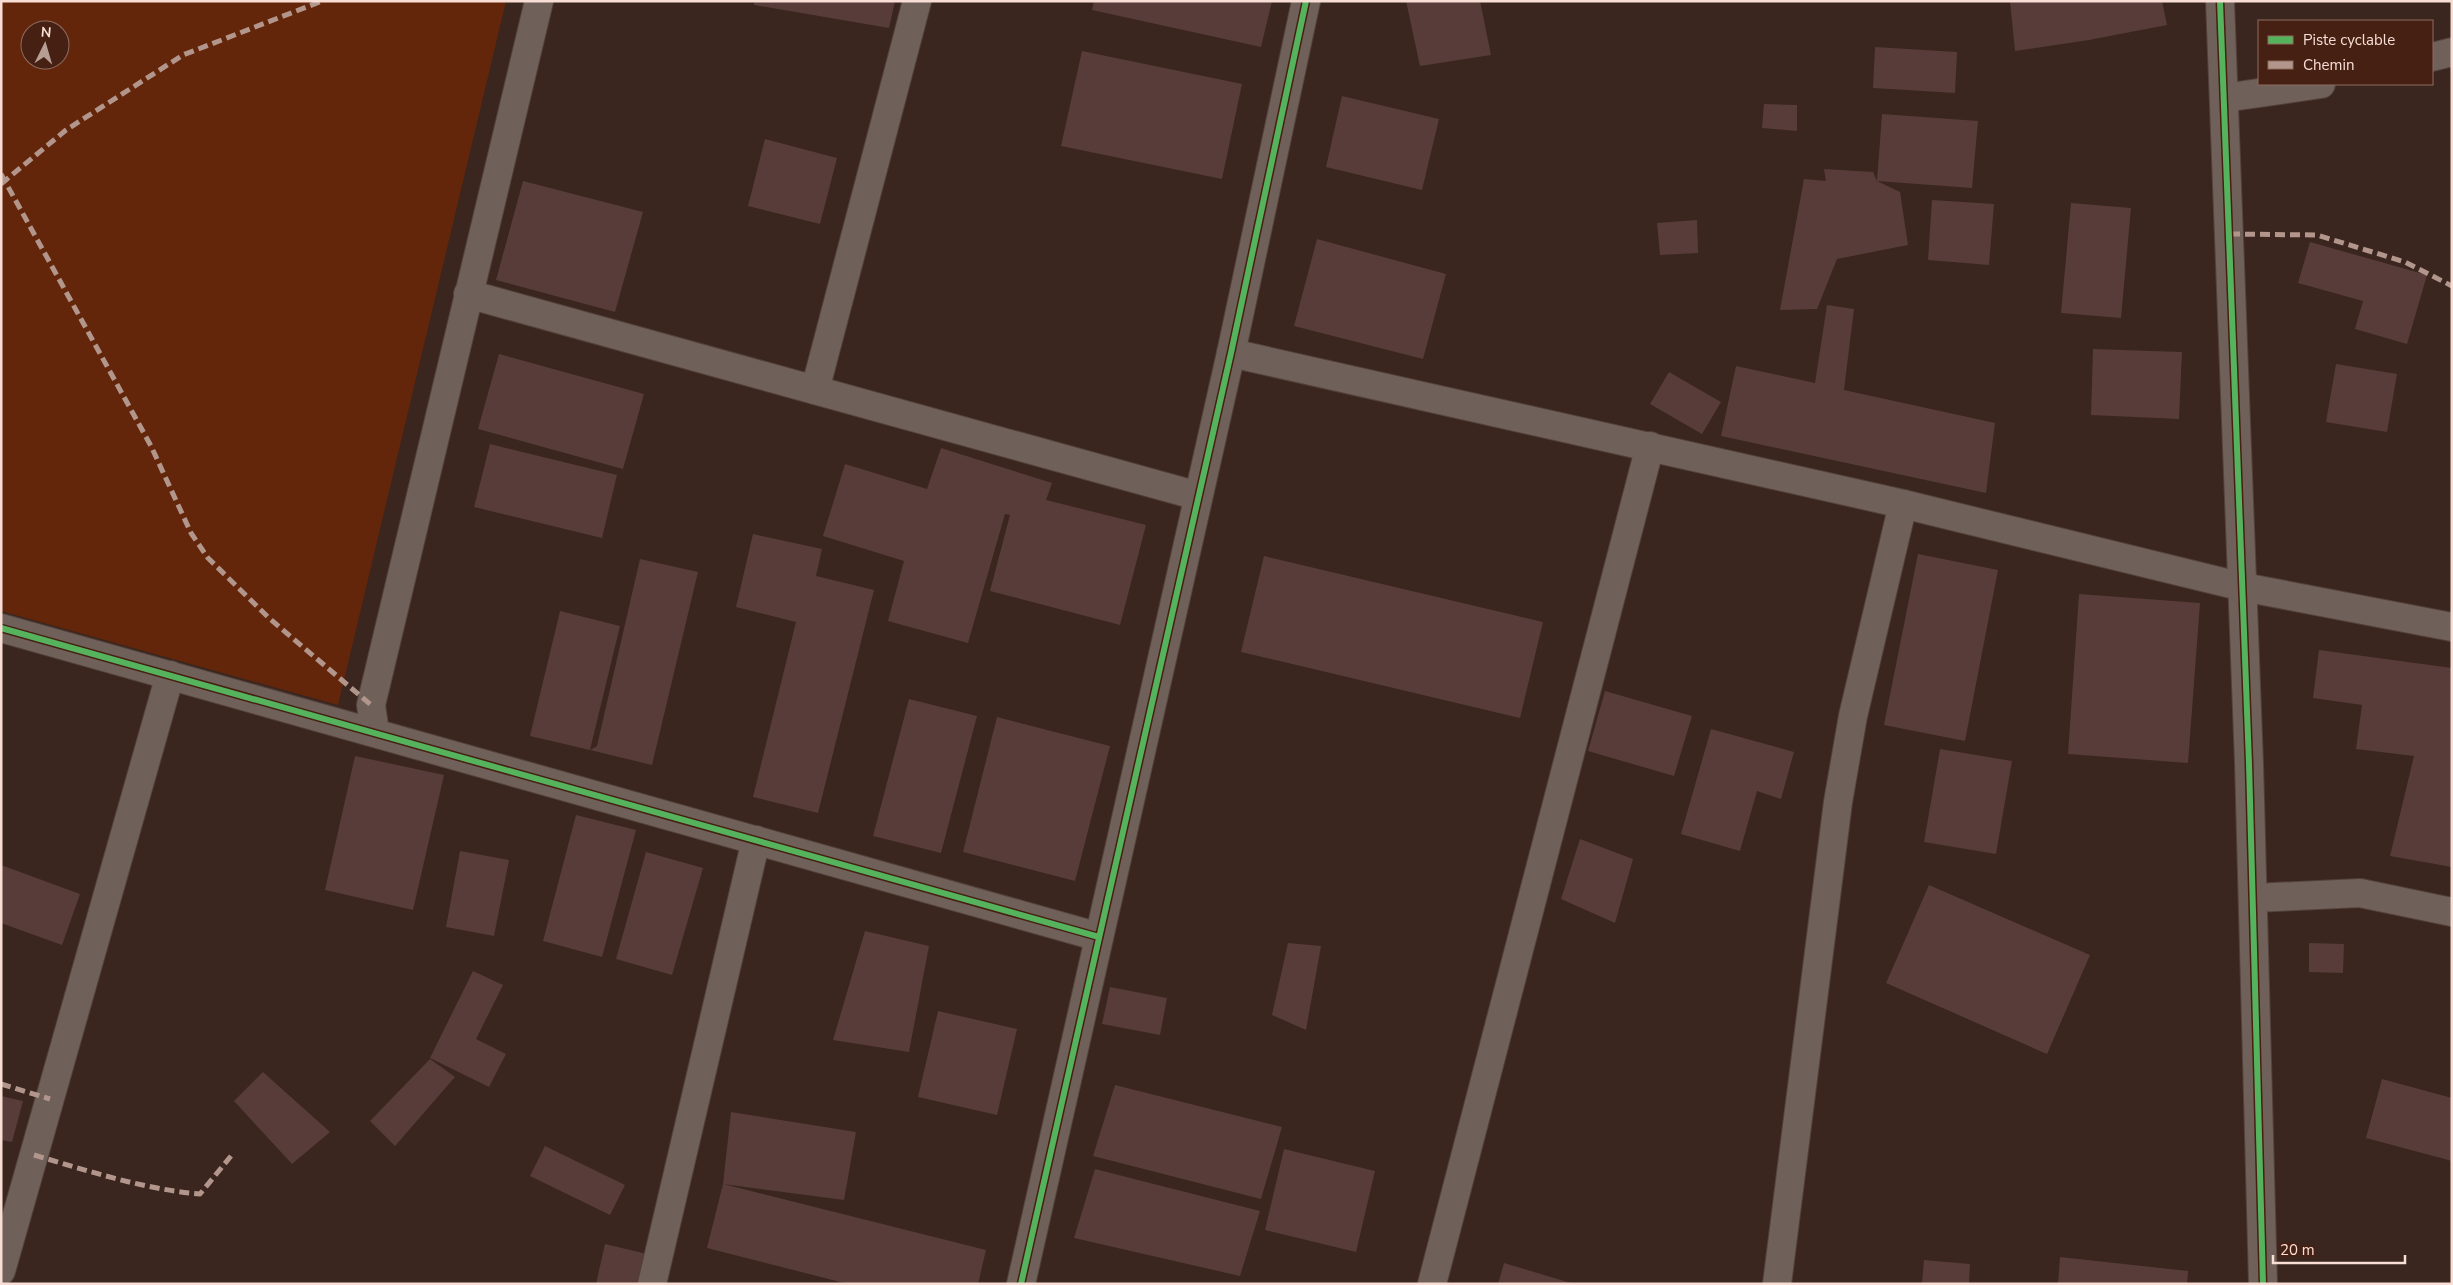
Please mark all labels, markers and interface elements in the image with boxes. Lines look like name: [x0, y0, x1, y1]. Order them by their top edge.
north arrow: [20, 20, 70, 70]
legend: [2258, 20, 2433, 85]
text: N: [40, 23, 52, 42]
text: Piste cyclable: [2303, 30, 2395, 50]
text: Chemin: [2303, 55, 2354, 75]
scale bar: [2273, 1232, 2406, 1264]
text: 20 m: [2280, 1240, 2315, 1260]

